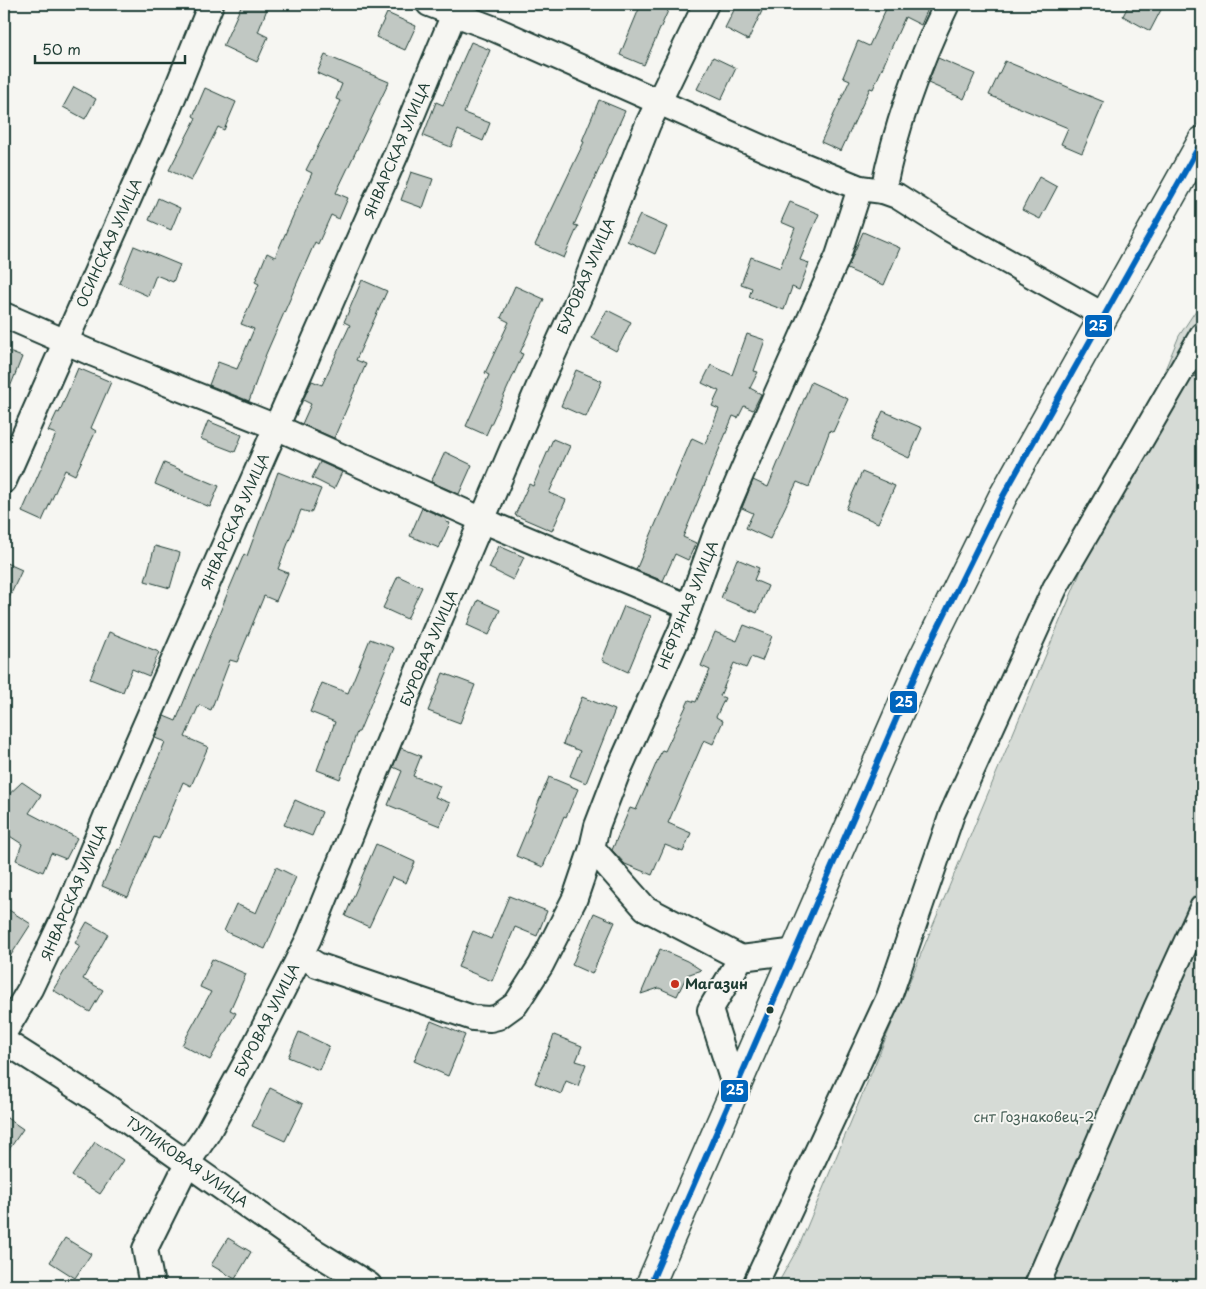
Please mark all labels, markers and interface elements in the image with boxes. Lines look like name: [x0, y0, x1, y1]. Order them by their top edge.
scale bar: [35, 32, 185, 64]
text: 50 m: [42, 37, 81, 60]
street label: ЯНВАРСКАЯ УЛИЦА: [358, 78, 435, 221]
street label: ОСИНСКАЯ УЛИЦА: [71, 174, 147, 311]
street label: БУРОВАЯ УЛИЦА: [552, 214, 620, 337]
line badge: 25: [1084, 314, 1113, 338]
text: 25: [1089, 315, 1107, 336]
street label: ЯНВАРСКАЯ УЛИЦА: [195, 449, 274, 592]
street label: НЕФТЯНАЯ УЛИЦА: [652, 537, 723, 672]
street label: БУРОВАЯ УЛИЦА: [395, 586, 463, 709]
line badge: 25: [889, 690, 918, 714]
text: 25: [895, 691, 913, 712]
street label: ЯНВАРСКАЯ УЛИЦА: [35, 820, 112, 963]
street label: БУРОВАЯ УЛИЦА: [229, 959, 304, 1080]
place label: Магазин: [685, 973, 748, 994]
marker: Магазин: [669, 978, 681, 990]
unlabelled marker: [765, 1005, 775, 1015]
line badge: 25: [720, 1079, 749, 1103]
text: 25: [726, 1079, 744, 1100]
park label: снт Гознаковец-2: [973, 1106, 1095, 1127]
street label: ТУПИКОВАЯ УЛИЦА: [122, 1111, 253, 1212]

